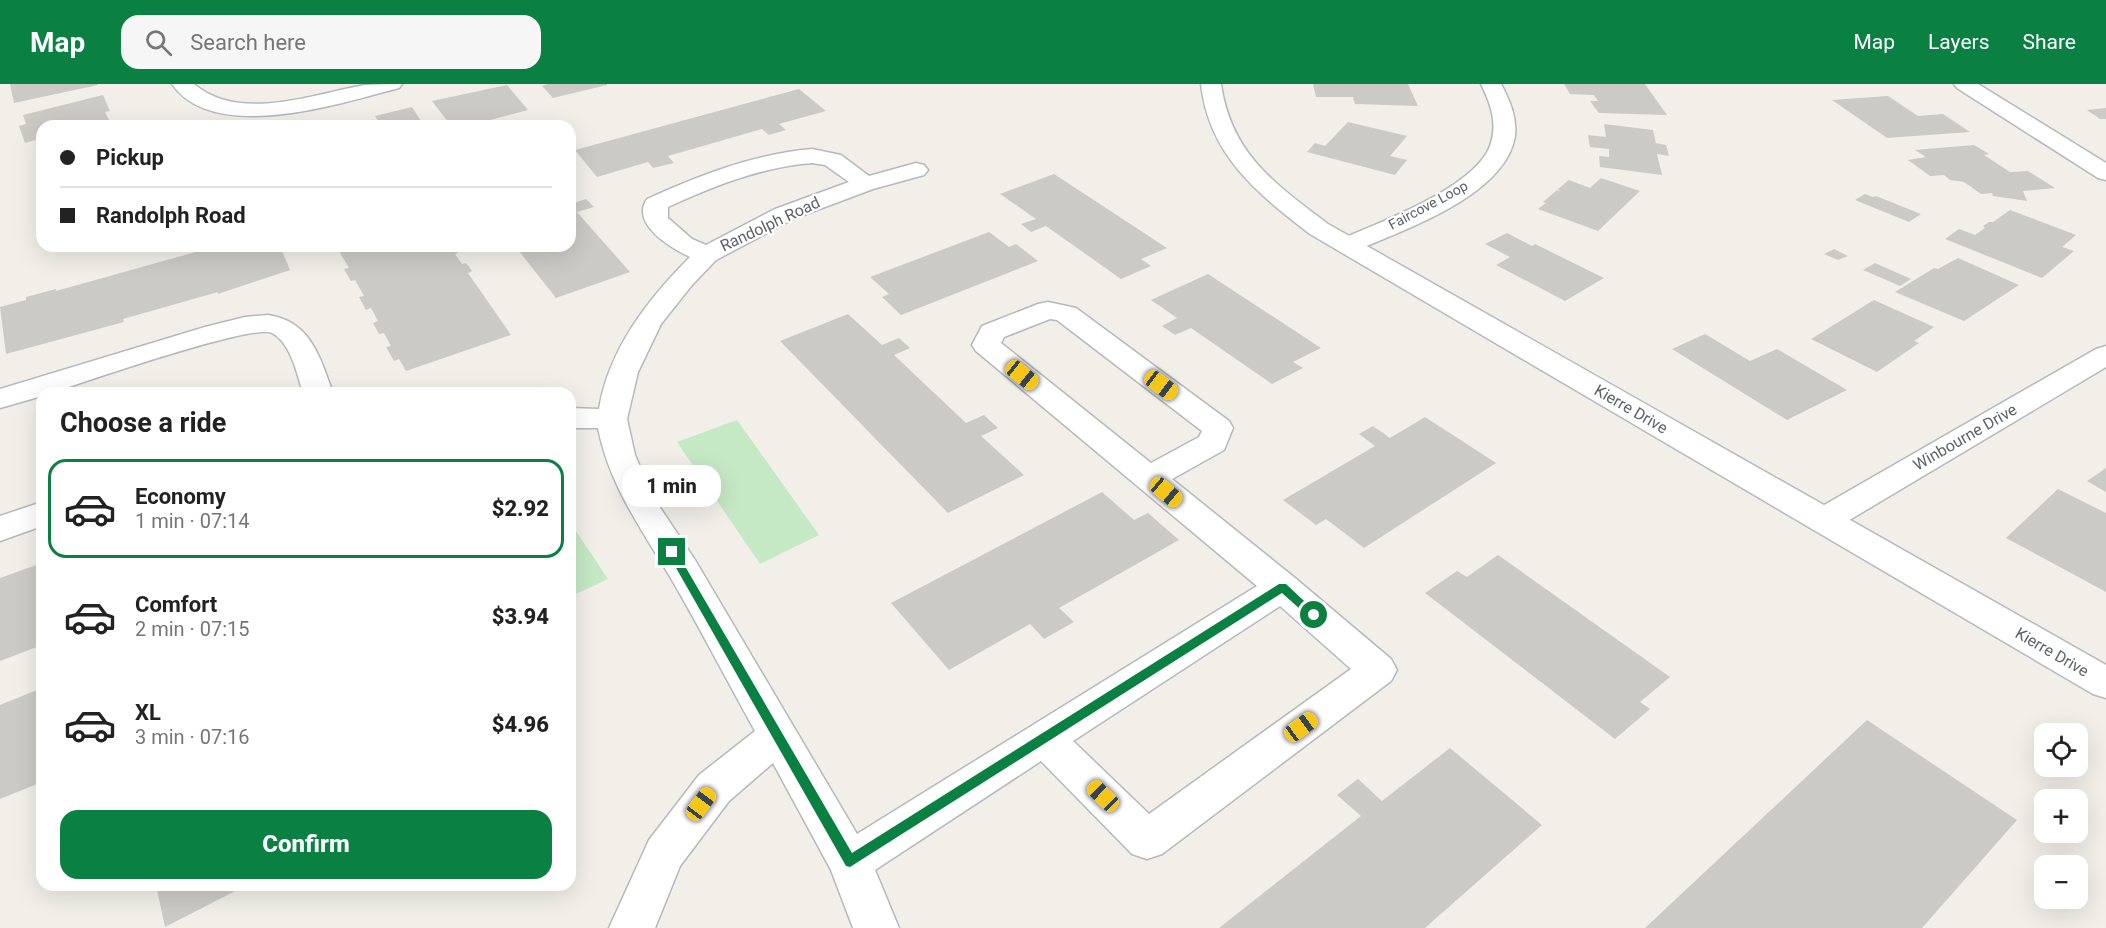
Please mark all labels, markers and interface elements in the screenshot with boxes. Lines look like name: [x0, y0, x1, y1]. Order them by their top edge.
search box: [121, 15, 541, 69]
text: Map: [30, 26, 85, 59]
icon: search: [142, 26, 175, 59]
text: Search here: [190, 30, 306, 55]
text: Map: [1853, 30, 1895, 54]
text: Layers: [1928, 30, 1989, 54]
text: Share: [2022, 30, 2076, 54]
text: Pickup: [96, 145, 164, 170]
street label: Faircove Loop: [1386, 177, 1470, 233]
street label: Randolph Road: [717, 193, 823, 255]
text: Randolph Road: [96, 203, 246, 228]
car: [1002, 357, 1042, 393]
car: [1141, 367, 1181, 403]
street label: Kierre Drive: [1591, 380, 1671, 438]
street label: Winbourne Drive: [1910, 400, 2020, 474]
text: Choose a ride: [60, 407, 226, 439]
callout: 1 min: [622, 465, 722, 507]
text: 1 min: [646, 474, 697, 498]
car: [1146, 474, 1186, 510]
icon: car: [63, 482, 117, 536]
text: Economy: [135, 484, 226, 509]
text: $2.92: [492, 496, 549, 521]
text: 1 min · 07:14: [135, 509, 250, 533]
route end: [658, 538, 685, 565]
icon: car: [63, 590, 117, 644]
text: Comfort: [135, 592, 217, 617]
route start: [1300, 601, 1327, 628]
text: $3.94: [492, 604, 549, 629]
text: 2 min · 07:15: [135, 617, 250, 641]
street label: Kierre Drive: [2012, 623, 2092, 681]
icon: car: [63, 698, 117, 752]
text: XL: [135, 700, 161, 725]
car: [1281, 709, 1321, 745]
text: $4.96: [492, 712, 549, 737]
map controls: [2034, 723, 2088, 909]
button: locate: [2034, 723, 2088, 777]
text: 3 min · 07:16: [135, 725, 250, 749]
car: [1084, 777, 1122, 815]
car: [683, 784, 719, 824]
button: +: [2034, 789, 2088, 843]
button: Confirm: [60, 810, 552, 879]
button: −: [2034, 855, 2088, 909]

